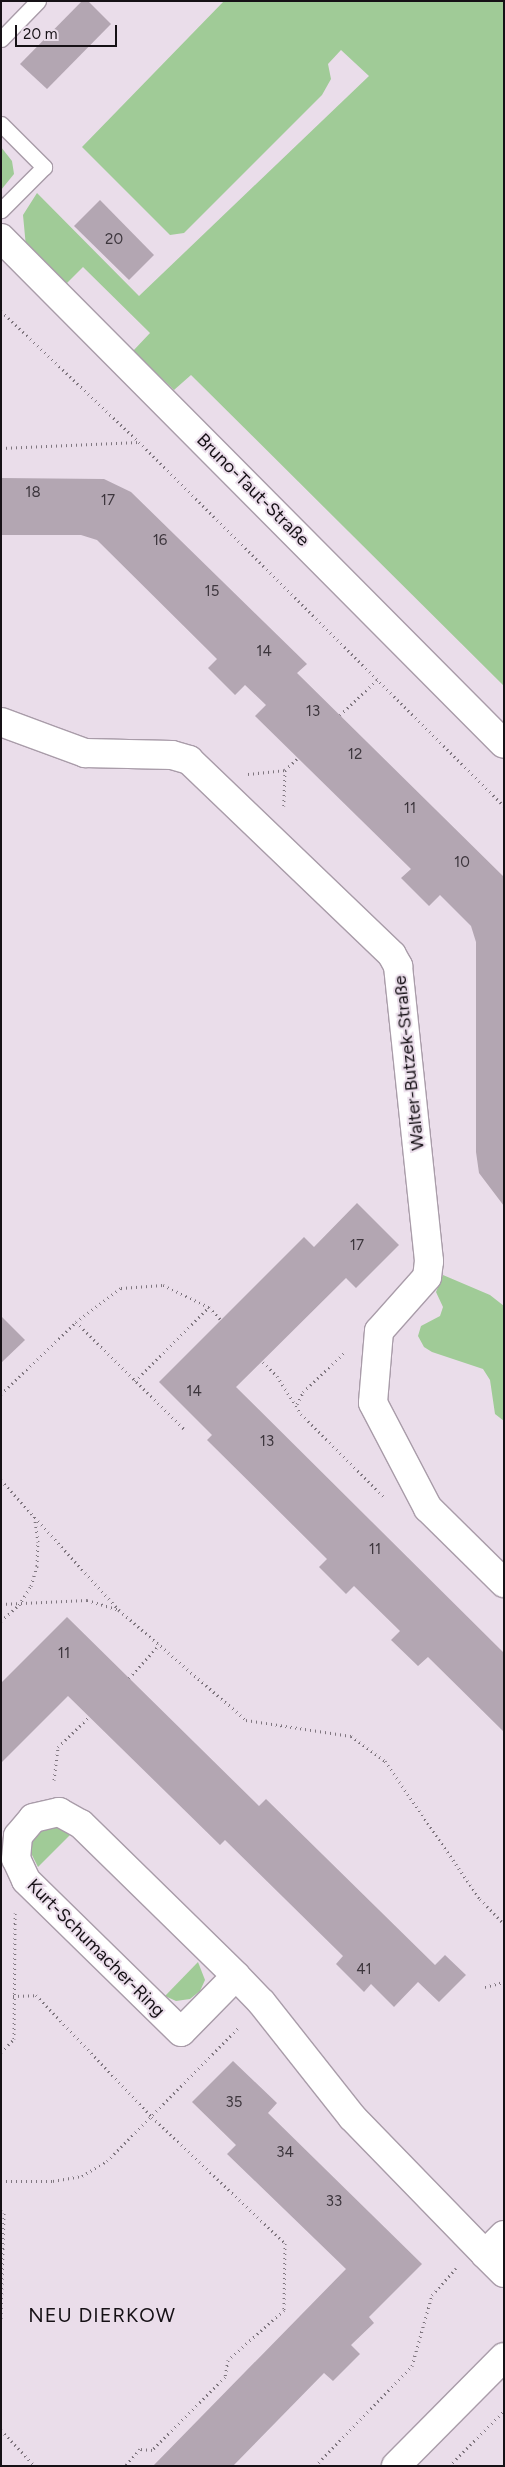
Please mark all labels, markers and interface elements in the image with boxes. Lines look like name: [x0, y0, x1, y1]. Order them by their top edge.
scale bar: [18, 15, 120, 47]
text: 20 m: [23, 25, 57, 43]
house number: 20: [105, 231, 123, 249]
street label: Bruno-Taut-Straße: [192, 429, 314, 551]
house number: 18: [25, 484, 41, 502]
house number: 17: [101, 492, 115, 510]
house number: 16: [153, 532, 167, 550]
house number: 15: [205, 583, 219, 601]
house number: 14: [256, 643, 272, 661]
house number: 13: [306, 703, 320, 721]
house number: 12: [348, 746, 362, 764]
house number: 11: [404, 800, 416, 818]
house number: 10: [454, 854, 470, 872]
street label: Walter-Butzek-Straße: [389, 974, 429, 1152]
house number: 17: [350, 1237, 364, 1255]
house number: 14: [186, 1383, 202, 1401]
house number: 13: [260, 1433, 274, 1451]
house number: 11: [369, 1541, 381, 1559]
house number: 11: [58, 1645, 70, 1663]
street label: Kurt-Schumacher-Ring: [23, 1875, 169, 2021]
house number: 41: [356, 1961, 372, 1979]
house number: 35: [226, 2094, 242, 2112]
house number: 34: [276, 2144, 294, 2162]
house number: 33: [326, 2193, 342, 2211]
district label: NEU DIERKOW: [27, 2303, 177, 2327]

